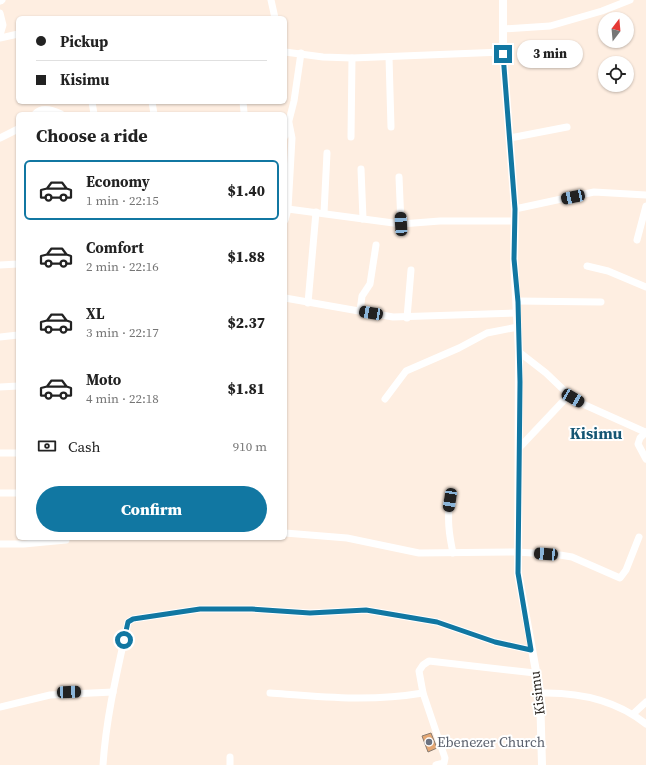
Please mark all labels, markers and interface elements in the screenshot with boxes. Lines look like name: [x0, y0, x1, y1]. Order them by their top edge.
north arrow: [598, 12, 634, 48]
map controls: [598, 12, 634, 92]
text: Pickup: [60, 31, 108, 52]
callout: 3 min: [517, 40, 583, 68]
route end: [494, 45, 512, 63]
text: 3 min: [533, 45, 567, 62]
button: locate: [598, 56, 634, 92]
text: Kisimu: [60, 69, 109, 90]
text: Choose a ride: [36, 123, 148, 148]
text: Economy: [86, 171, 150, 192]
icon: car: [38, 172, 74, 208]
text: $1.40: [227, 180, 265, 201]
car: [560, 189, 586, 205]
text: 1 min · 22:15: [86, 192, 159, 209]
car: [394, 212, 408, 236]
text: Comfort: [86, 237, 144, 258]
icon: car: [38, 238, 74, 274]
text: $1.88: [227, 246, 265, 267]
text: 2 min · 22:16: [86, 258, 159, 275]
text: XL: [86, 303, 105, 324]
icon: car: [38, 304, 74, 340]
car: [358, 305, 384, 321]
text: $2.37: [227, 312, 265, 333]
text: 3 min · 22:17: [86, 324, 159, 341]
text: Moto: [86, 369, 121, 390]
icon: car: [38, 370, 74, 406]
text: $1.81: [227, 378, 265, 399]
car: [560, 387, 586, 409]
text: 4 min · 22:18: [86, 390, 159, 407]
district label: Kisimu: [570, 422, 623, 444]
icon: cash: [36, 435, 58, 457]
text: Cash: [68, 436, 100, 457]
text: 910 m: [233, 438, 267, 455]
button: Confirm: [36, 486, 267, 532]
car: [442, 487, 458, 513]
car: [534, 547, 558, 561]
route start: [115, 631, 133, 649]
street label: Kisimu: [524, 670, 550, 716]
car: [57, 686, 81, 698]
place label: Ebenezer Church: [437, 732, 545, 752]
marker: Ebenezer Church: [424, 737, 434, 747]

